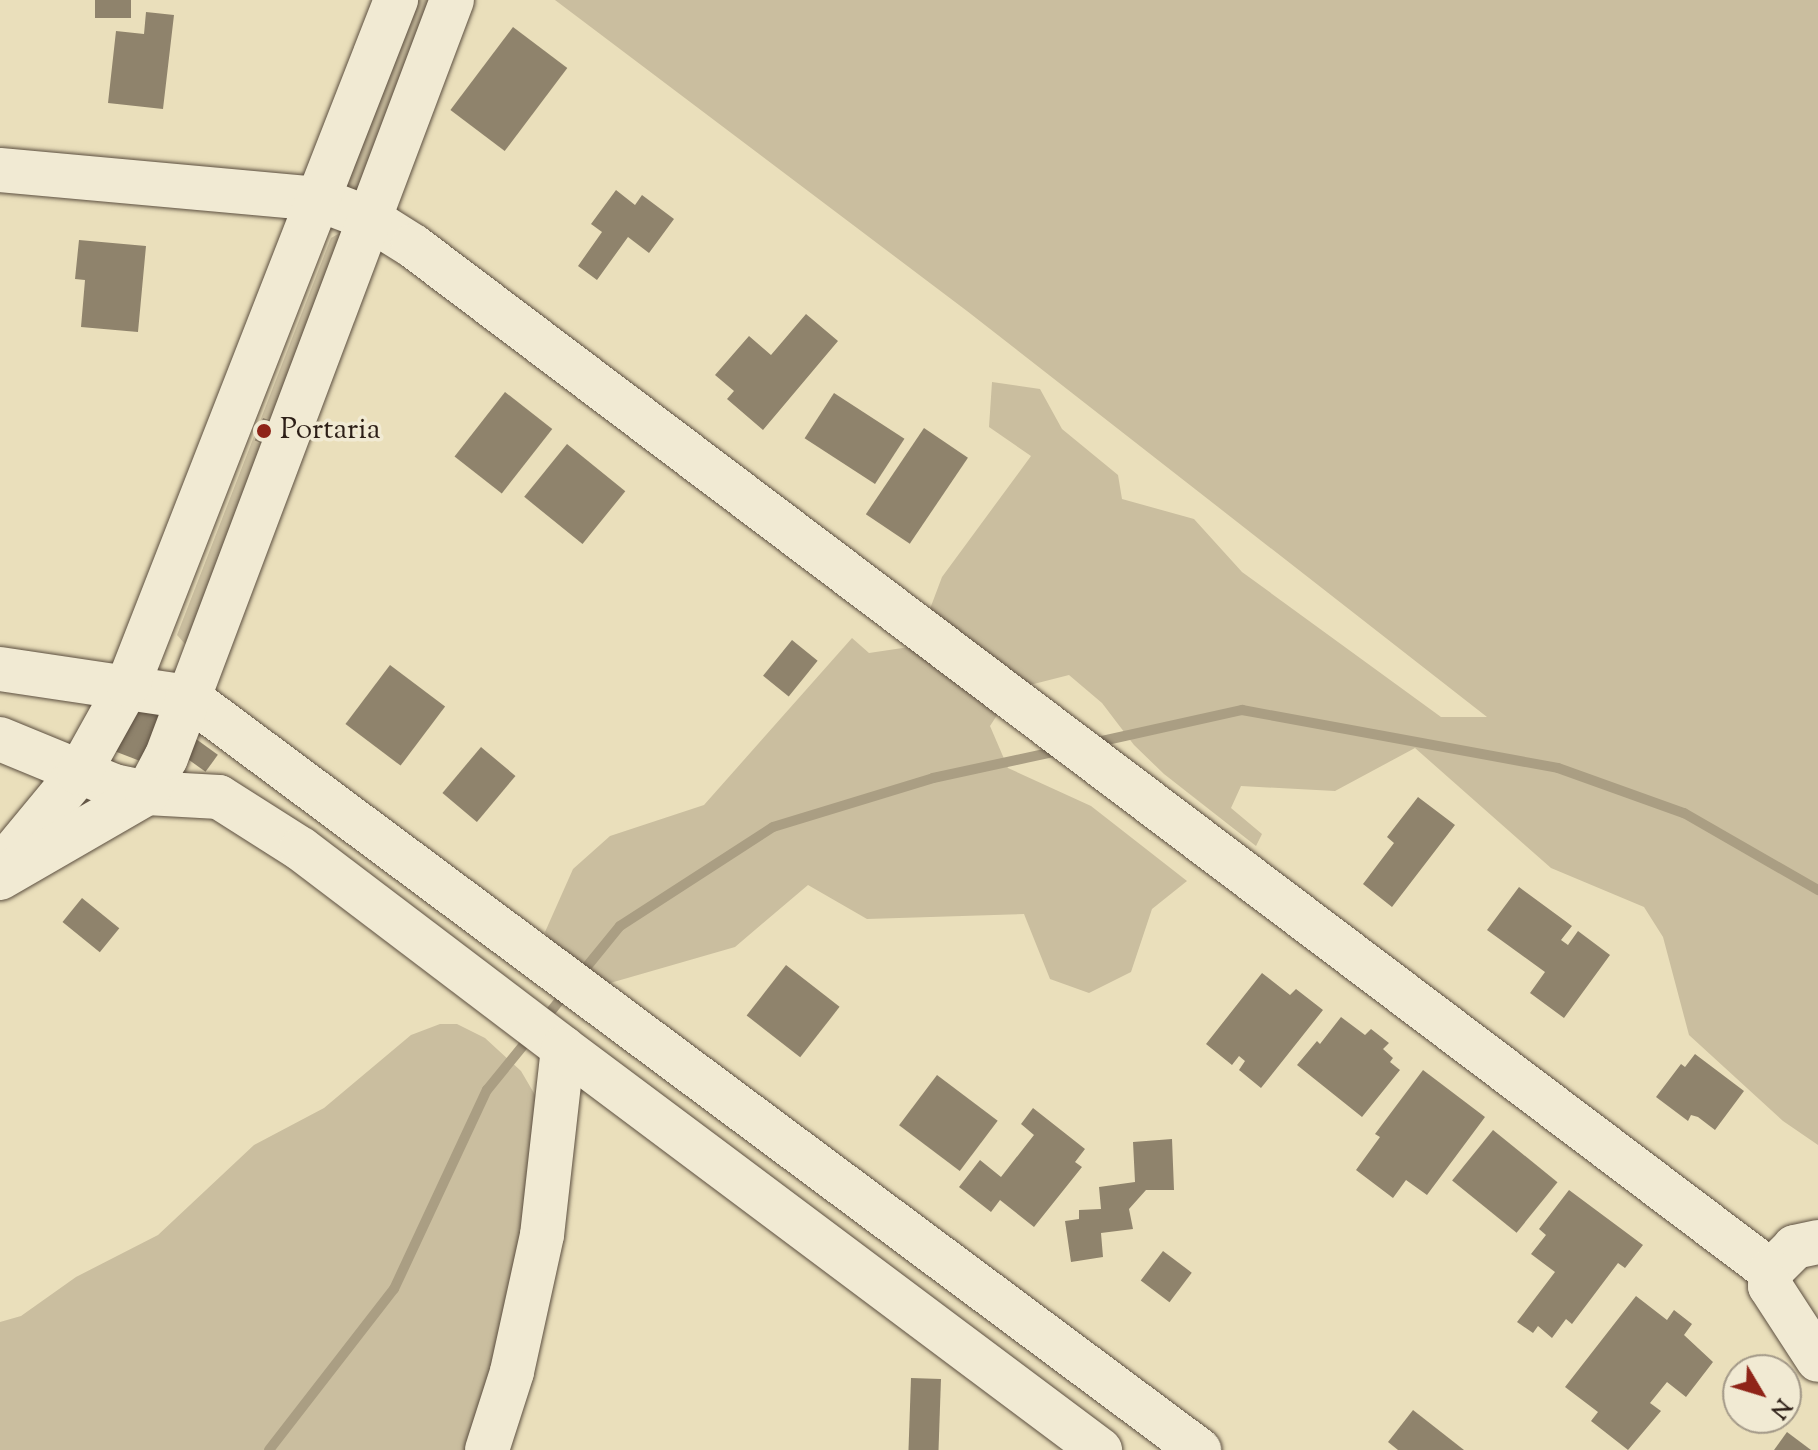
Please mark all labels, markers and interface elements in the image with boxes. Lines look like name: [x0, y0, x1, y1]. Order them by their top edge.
place label: Portaria: [280, 413, 381, 449]
marker: Portaria: [255, 422, 273, 440]
north arrow: [1722, 1354, 1802, 1434]
text: N: [1761, 1391, 1797, 1424]

